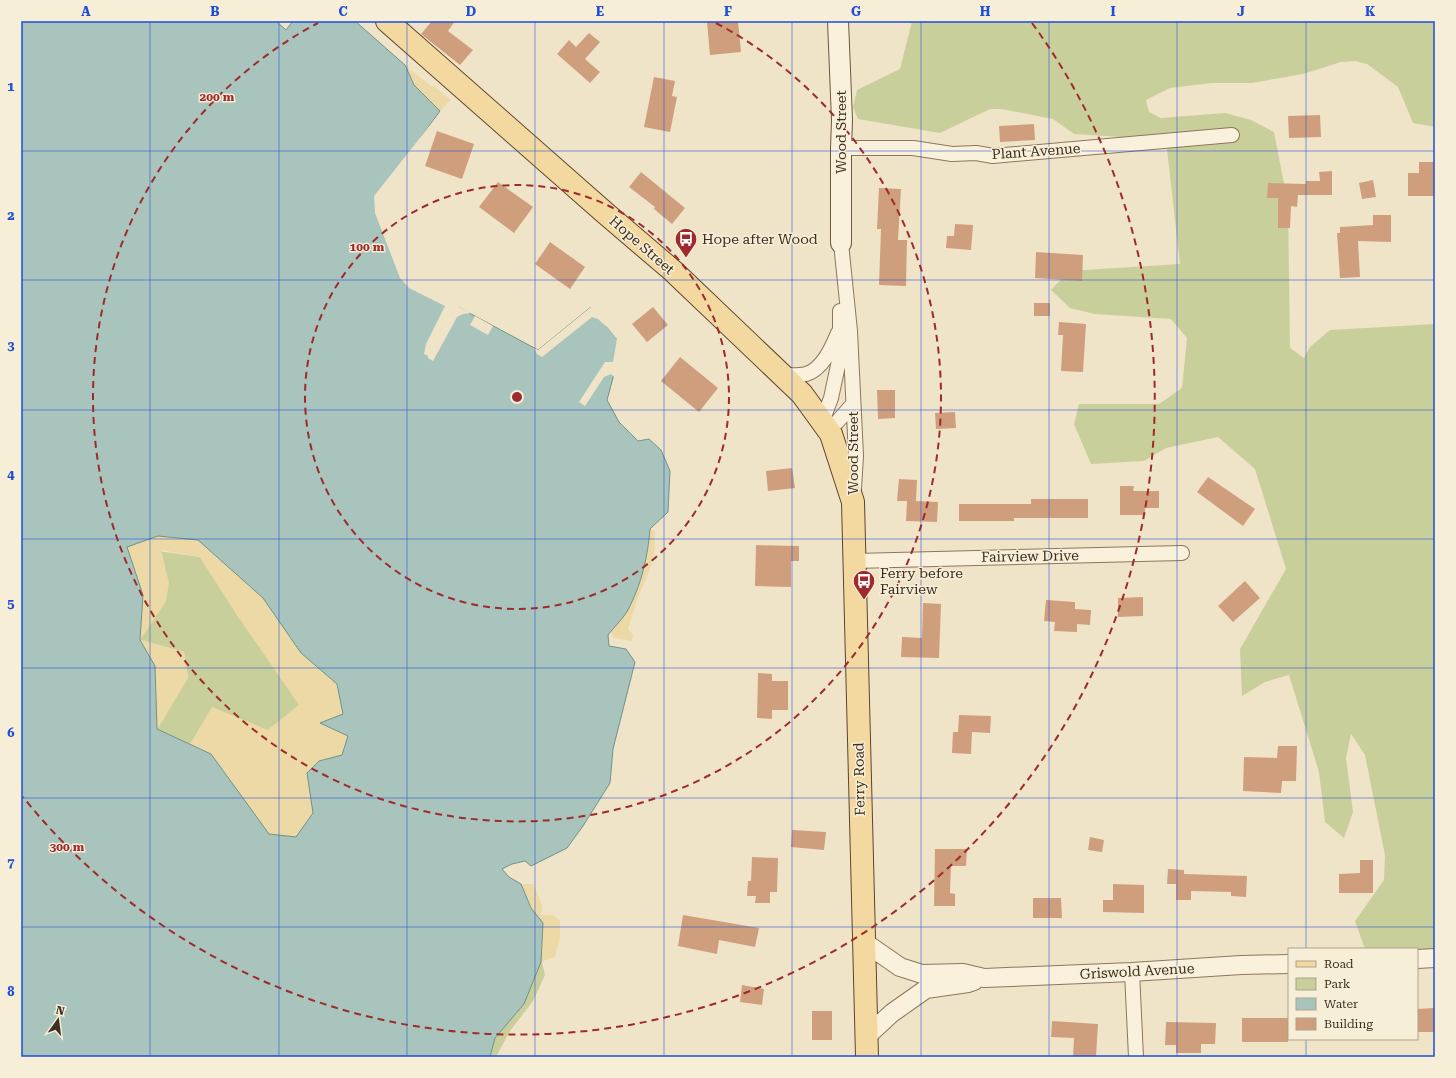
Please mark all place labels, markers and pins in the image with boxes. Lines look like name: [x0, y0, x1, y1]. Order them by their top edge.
bus stop icon: Hope after Wood: [673, 226, 699, 259]
place label: Hope after Wood: [702, 231, 818, 247]
centre of rings: [510, 390, 524, 404]
place label: Ferry before Fairview: [880, 565, 963, 597]
bus stop icon: Ferry before Fairview: [851, 568, 877, 601]

